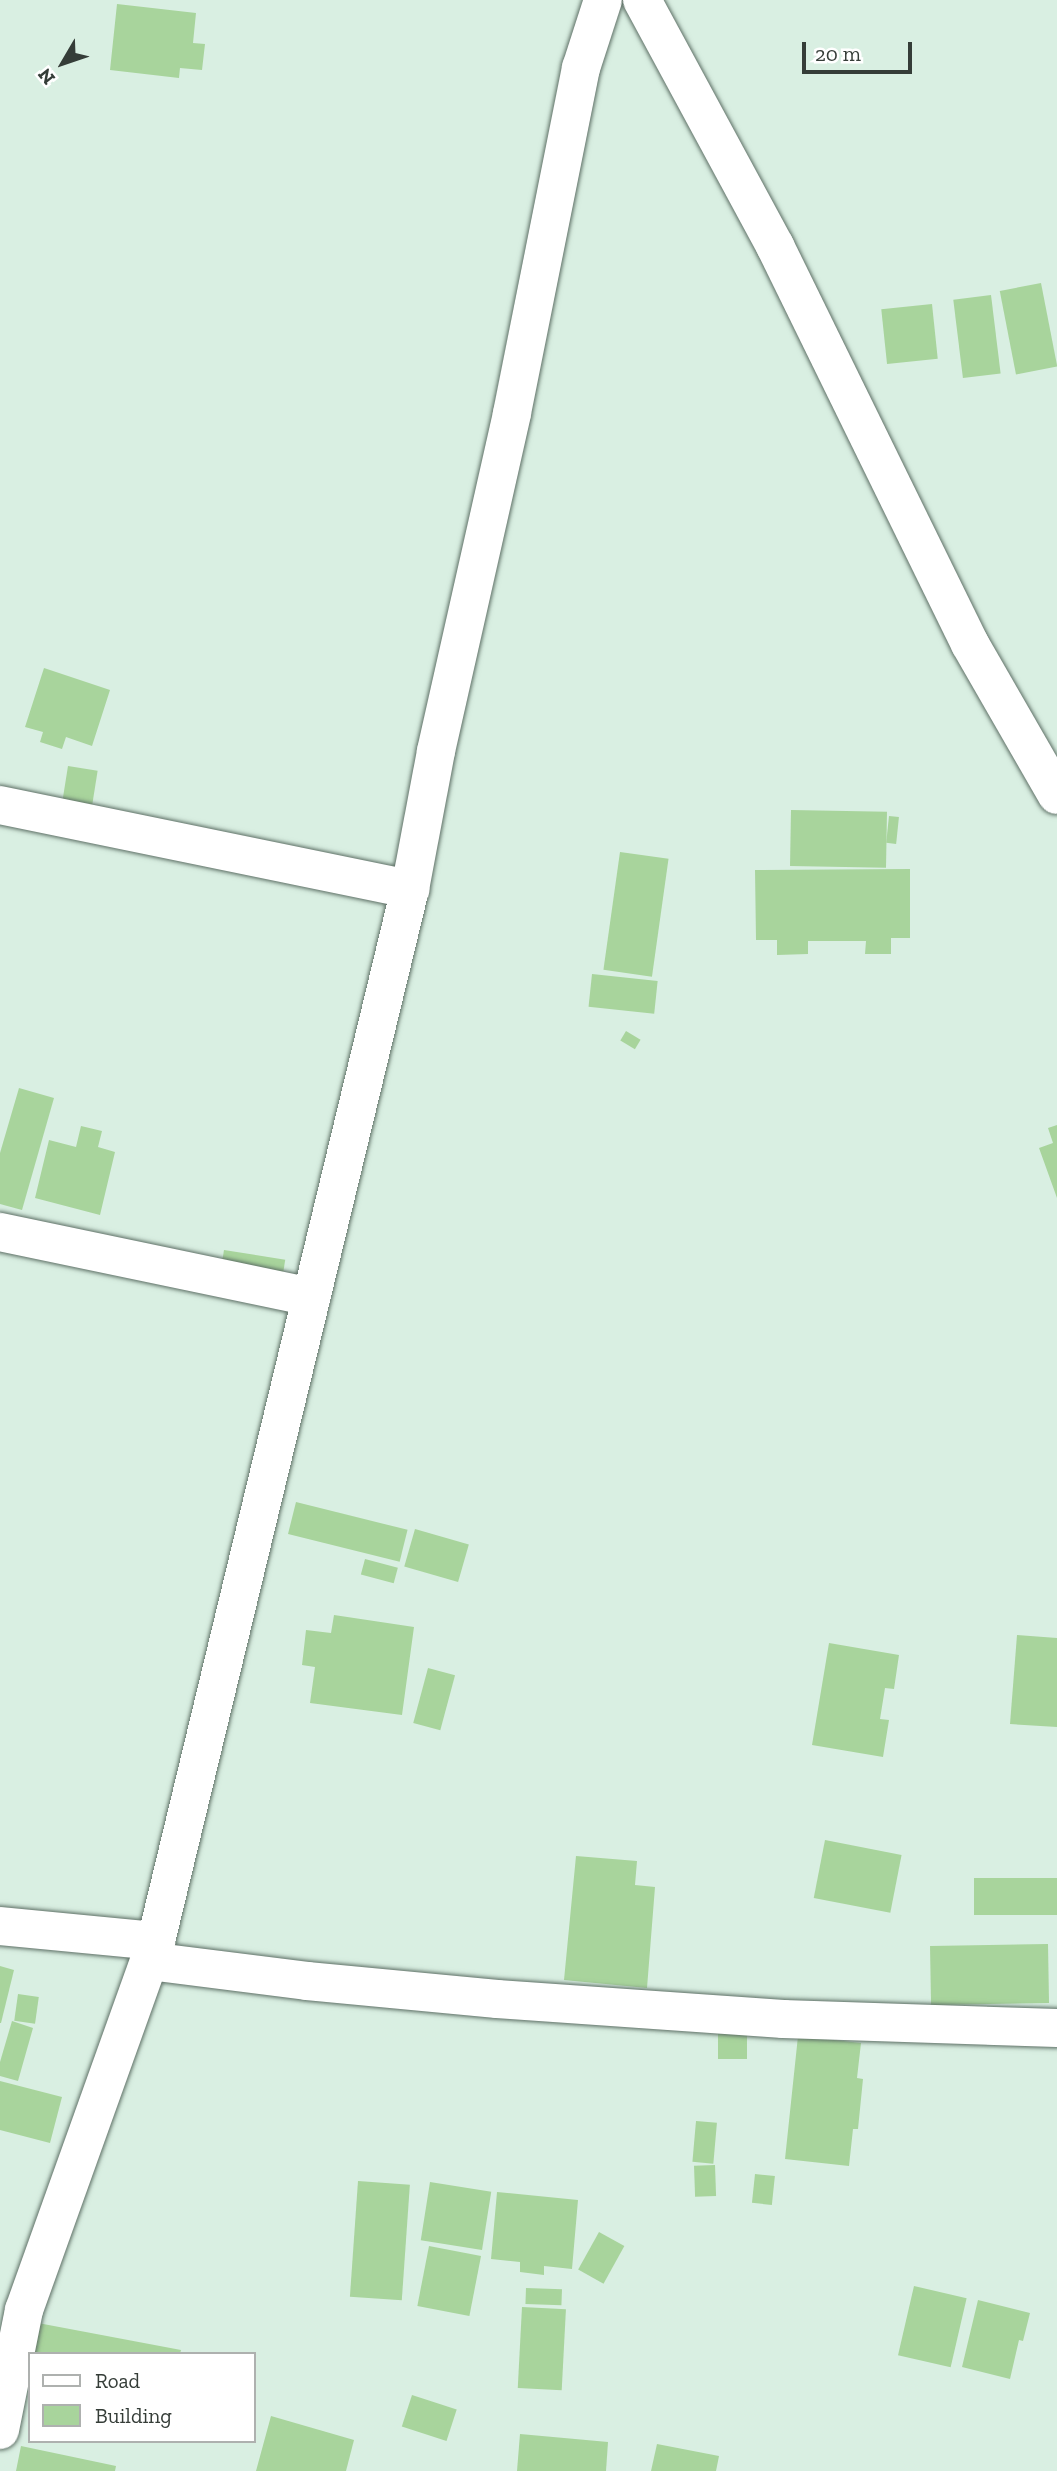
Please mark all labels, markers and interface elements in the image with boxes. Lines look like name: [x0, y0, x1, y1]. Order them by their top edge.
north arrow: [28, 28, 98, 98]
scale bar: [805, 28, 915, 72]
text: 20 m: [815, 41, 861, 66]
text: N: [33, 64, 60, 89]
legend: [28, 2352, 256, 2443]
text: Road: [95, 2368, 140, 2393]
text: Building: [95, 2403, 172, 2428]

